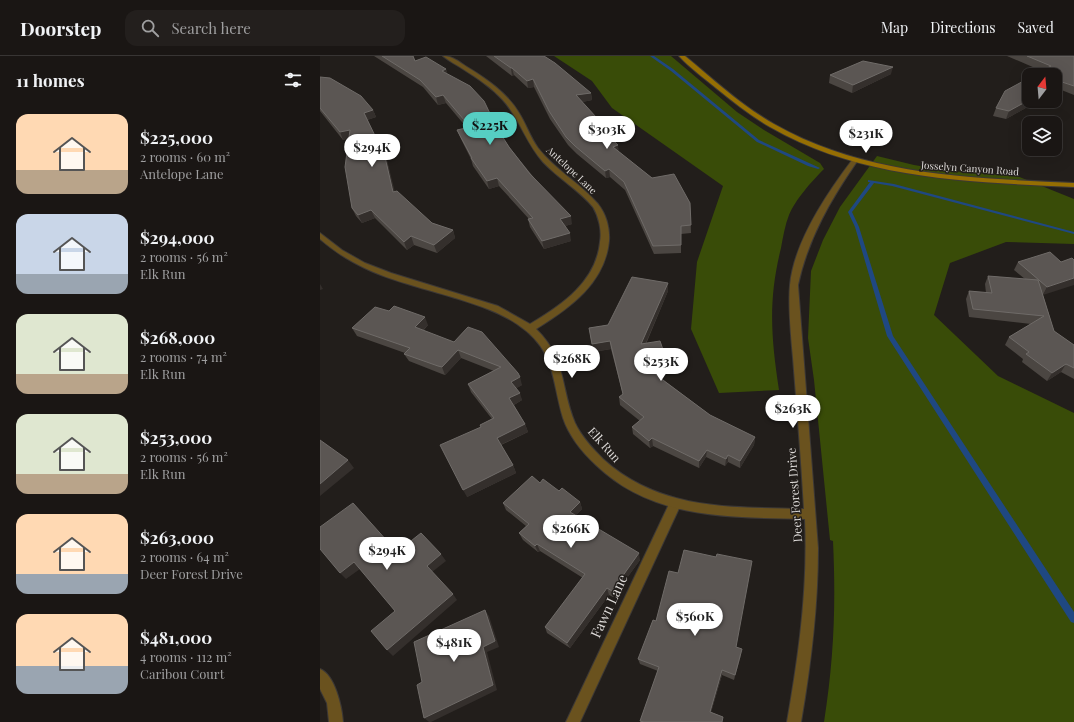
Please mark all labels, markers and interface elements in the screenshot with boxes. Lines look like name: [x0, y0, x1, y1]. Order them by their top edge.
search box: [125, 10, 405, 46]
text: Doorstep: [20, 15, 101, 41]
icon: search: [139, 17, 161, 39]
text: Search here: [171, 18, 251, 38]
text: Map: [881, 18, 908, 37]
text: Directions: [930, 18, 996, 37]
text: Saved: [1018, 18, 1054, 37]
north arrow: [1022, 68, 1062, 108]
map controls: [1022, 68, 1062, 156]
text: 11 homes: [16, 69, 85, 91]
icon: filters: [282, 69, 304, 91]
pin: $225K: [462, 112, 518, 146]
text: $225K: [472, 116, 508, 133]
pin: $303K: [579, 116, 635, 150]
button: layers: [1022, 116, 1062, 156]
text: $303K: [588, 120, 626, 137]
pin: $231K: [838, 120, 894, 154]
text: $231K: [849, 124, 883, 141]
text: $225,000: [140, 126, 213, 148]
icon: home: [48, 130, 96, 178]
pin: $294K: [344, 134, 400, 168]
text: $294K: [353, 138, 391, 155]
street label: Antelope Lane: [543, 142, 600, 197]
text: 2 rooms · 60 m²: [140, 148, 230, 165]
street label: Josselyn Canyon Road: [919, 158, 1020, 178]
text: Antelope Lane: [140, 165, 224, 182]
text: $294,000: [140, 226, 215, 248]
icon: home: [48, 230, 96, 278]
text: 2 rooms · 56 m²: [140, 248, 228, 265]
text: Elk Run: [140, 265, 186, 282]
text: $268,000: [140, 326, 215, 348]
icon: home: [48, 330, 96, 378]
pin: $268K: [544, 345, 600, 379]
text: 2 rooms · 74 m²: [140, 348, 227, 365]
pin: $253K: [633, 348, 689, 382]
text: $268K: [553, 349, 591, 366]
text: $253K: [643, 352, 679, 369]
text: Elk Run: [140, 365, 186, 382]
pin: $263K: [765, 395, 821, 429]
text: $263K: [774, 399, 812, 416]
street label: Elk Run: [585, 423, 625, 465]
text: $253,000: [140, 426, 212, 448]
icon: home: [48, 430, 96, 478]
street label: Deer Forest Drive: [783, 447, 805, 543]
text: 2 rooms · 56 m²: [140, 448, 228, 465]
text: Elk Run: [140, 465, 186, 482]
pin: $266K: [543, 515, 599, 549]
text: $266K: [552, 519, 590, 536]
text: $263,000: [140, 526, 214, 548]
icon: home: [48, 530, 96, 578]
pin: $294K: [359, 537, 415, 571]
text: $294K: [368, 541, 406, 558]
text: 2 rooms · 64 m²: [140, 548, 229, 565]
text: Deer Forest Drive: [140, 565, 243, 582]
street label: Fawn Lane: [586, 571, 632, 641]
pin: $560K: [667, 603, 723, 637]
text: $560K: [676, 607, 714, 624]
text: $481,000: [140, 626, 212, 648]
pin: $481K: [426, 629, 482, 663]
icon: home: [48, 630, 96, 678]
text: $481K: [436, 633, 472, 650]
text: 4 rooms · 112 m²: [140, 648, 232, 665]
text: Caribou Court: [140, 665, 224, 682]

